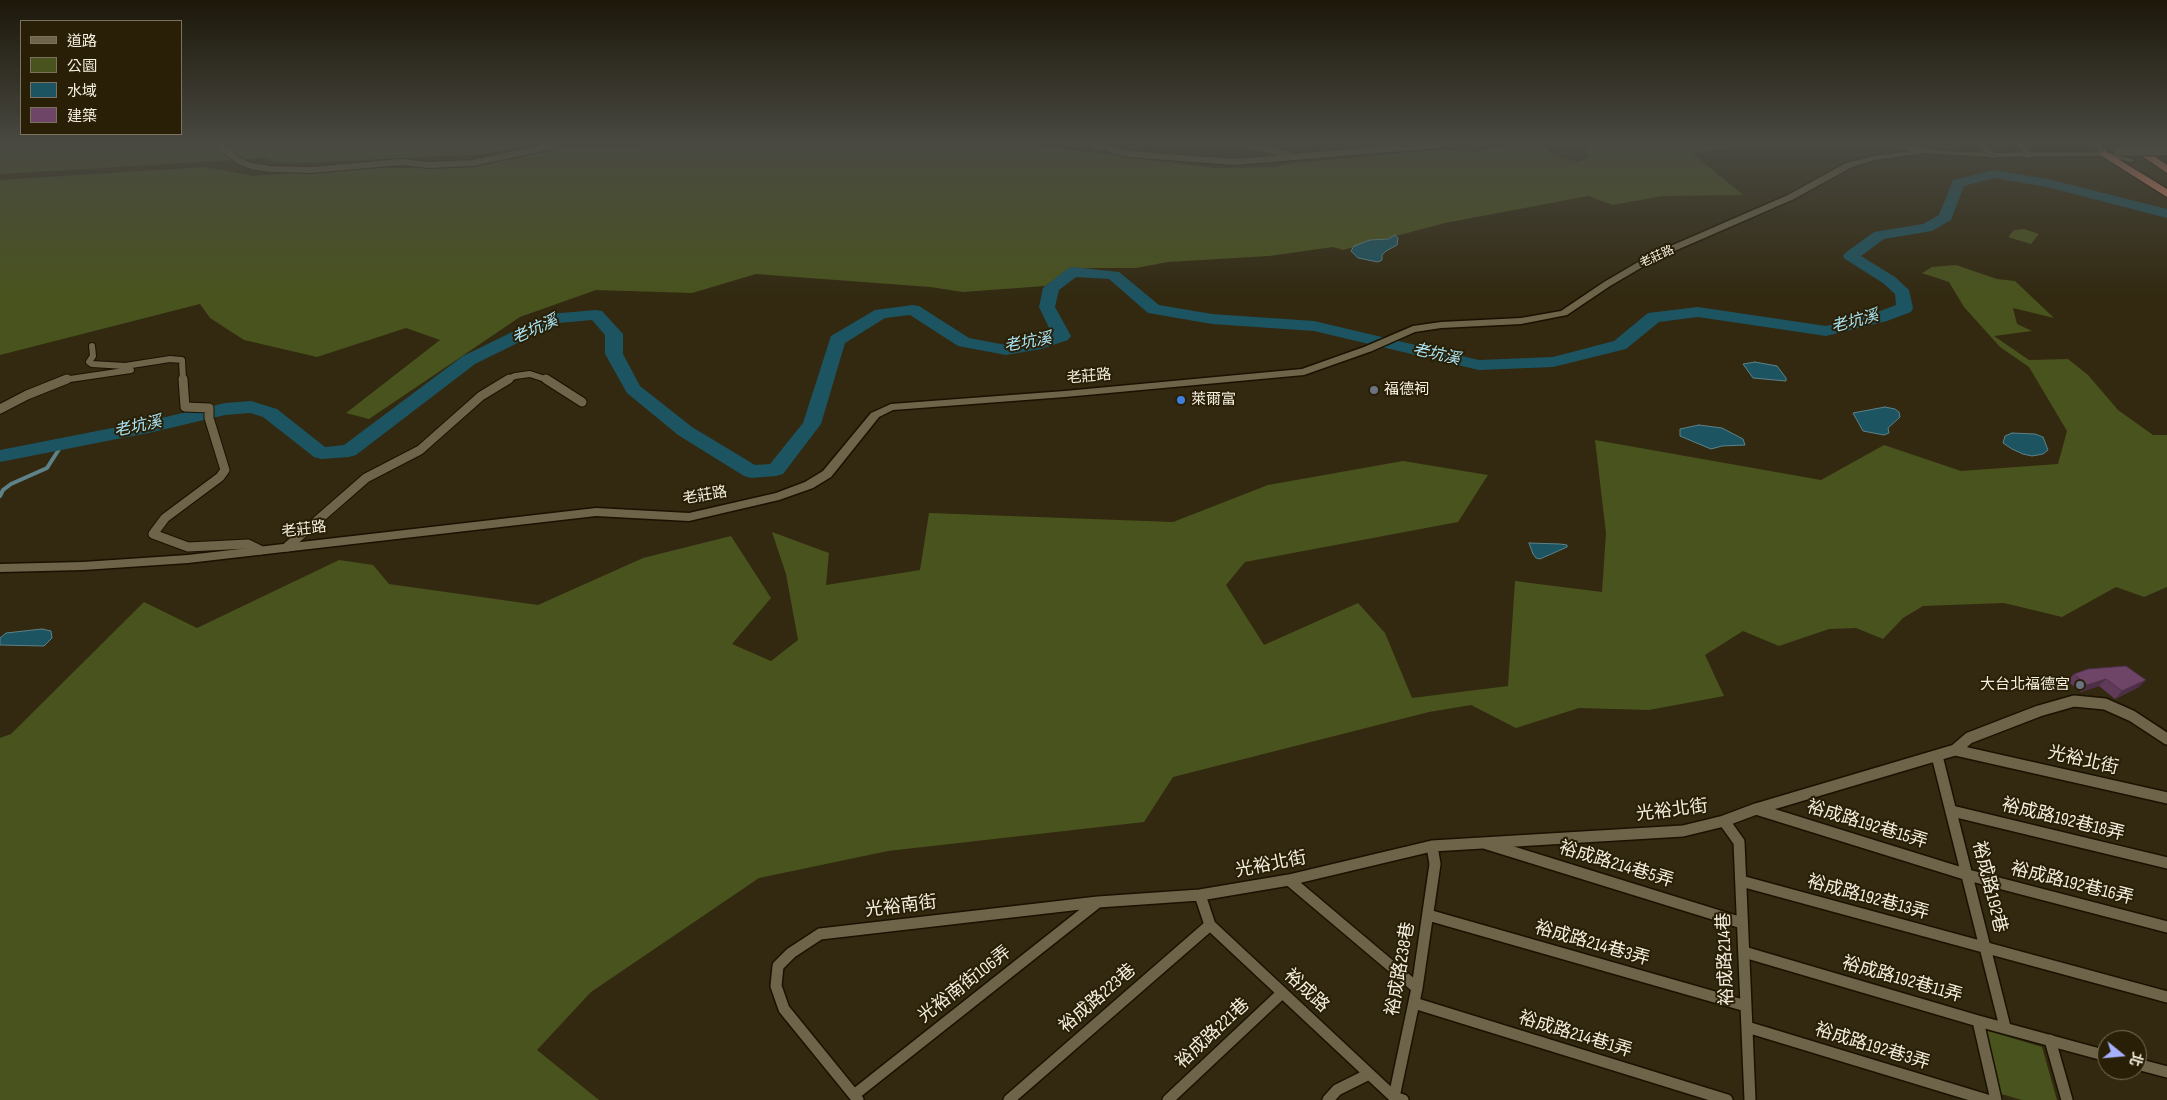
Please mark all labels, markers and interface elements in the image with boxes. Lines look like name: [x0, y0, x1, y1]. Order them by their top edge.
legend: [20, 20, 182, 135]
text: 道路: [67, 32, 97, 51]
text: 公園: [67, 57, 97, 76]
text: 水域: [67, 82, 97, 101]
text: 建築: [67, 107, 97, 126]
street label: 老莊路: [1638, 243, 1676, 271]
water label: 老坑溪: [1829, 307, 1881, 337]
water label: 老坑溪: [509, 311, 561, 349]
water label: 老坑溪: [1003, 329, 1053, 357]
water label: 老坑溪: [1410, 340, 1462, 370]
street label: 老莊路: [1066, 366, 1112, 388]
place label: 福德祠: [1384, 381, 1429, 399]
marker: 福德祠: [1368, 384, 1380, 396]
place label: 萊爾富: [1191, 391, 1236, 409]
marker: 萊爾富: [1175, 394, 1187, 406]
water label: 老坑溪: [113, 413, 163, 441]
street label: 老莊路: [681, 483, 729, 509]
street label: 老莊路: [281, 518, 327, 542]
place label: 大台北福德宮: [1980, 676, 2070, 694]
marker: 大台北福德宮: [2074, 679, 2086, 691]
street label: 光裕北街: [2045, 742, 2121, 780]
street label: 裕成路192巷18弄: [1999, 794, 2127, 846]
street label: 光裕北街: [1635, 796, 1709, 826]
street label: 裕成路192巷15弄: [1804, 796, 1930, 854]
street label: 裕成路214巷5弄: [1556, 837, 1676, 893]
street label: 裕成路192巷: [1967, 839, 2011, 935]
street label: 光裕北街: [1234, 848, 1308, 882]
street label: 裕成路192巷16弄: [2008, 858, 2136, 910]
street label: 裕成路192巷13弄: [1805, 871, 1931, 925]
street label: 光裕南街: [864, 892, 938, 922]
street label: 裕成路214巷: [1714, 912, 1738, 1006]
street label: 裕成路214巷3弄: [1532, 917, 1652, 971]
street label: 裕成路238巷: [1382, 920, 1420, 1018]
street label: 光裕南街106弄: [914, 942, 1016, 1028]
street label: 裕成路192巷11弄: [1839, 952, 1965, 1008]
street label: 裕成路223巷: [1055, 960, 1141, 1038]
street label: 裕成路: [1279, 965, 1333, 1017]
street label: 裕成路221巷: [1172, 994, 1254, 1074]
street label: 裕成路214巷1弄: [1516, 1007, 1634, 1063]
street label: 裕成路192巷3弄: [1812, 1019, 1932, 1075]
north arrow: [2097, 1030, 2147, 1080]
text: 北: [2126, 1050, 2146, 1068]

